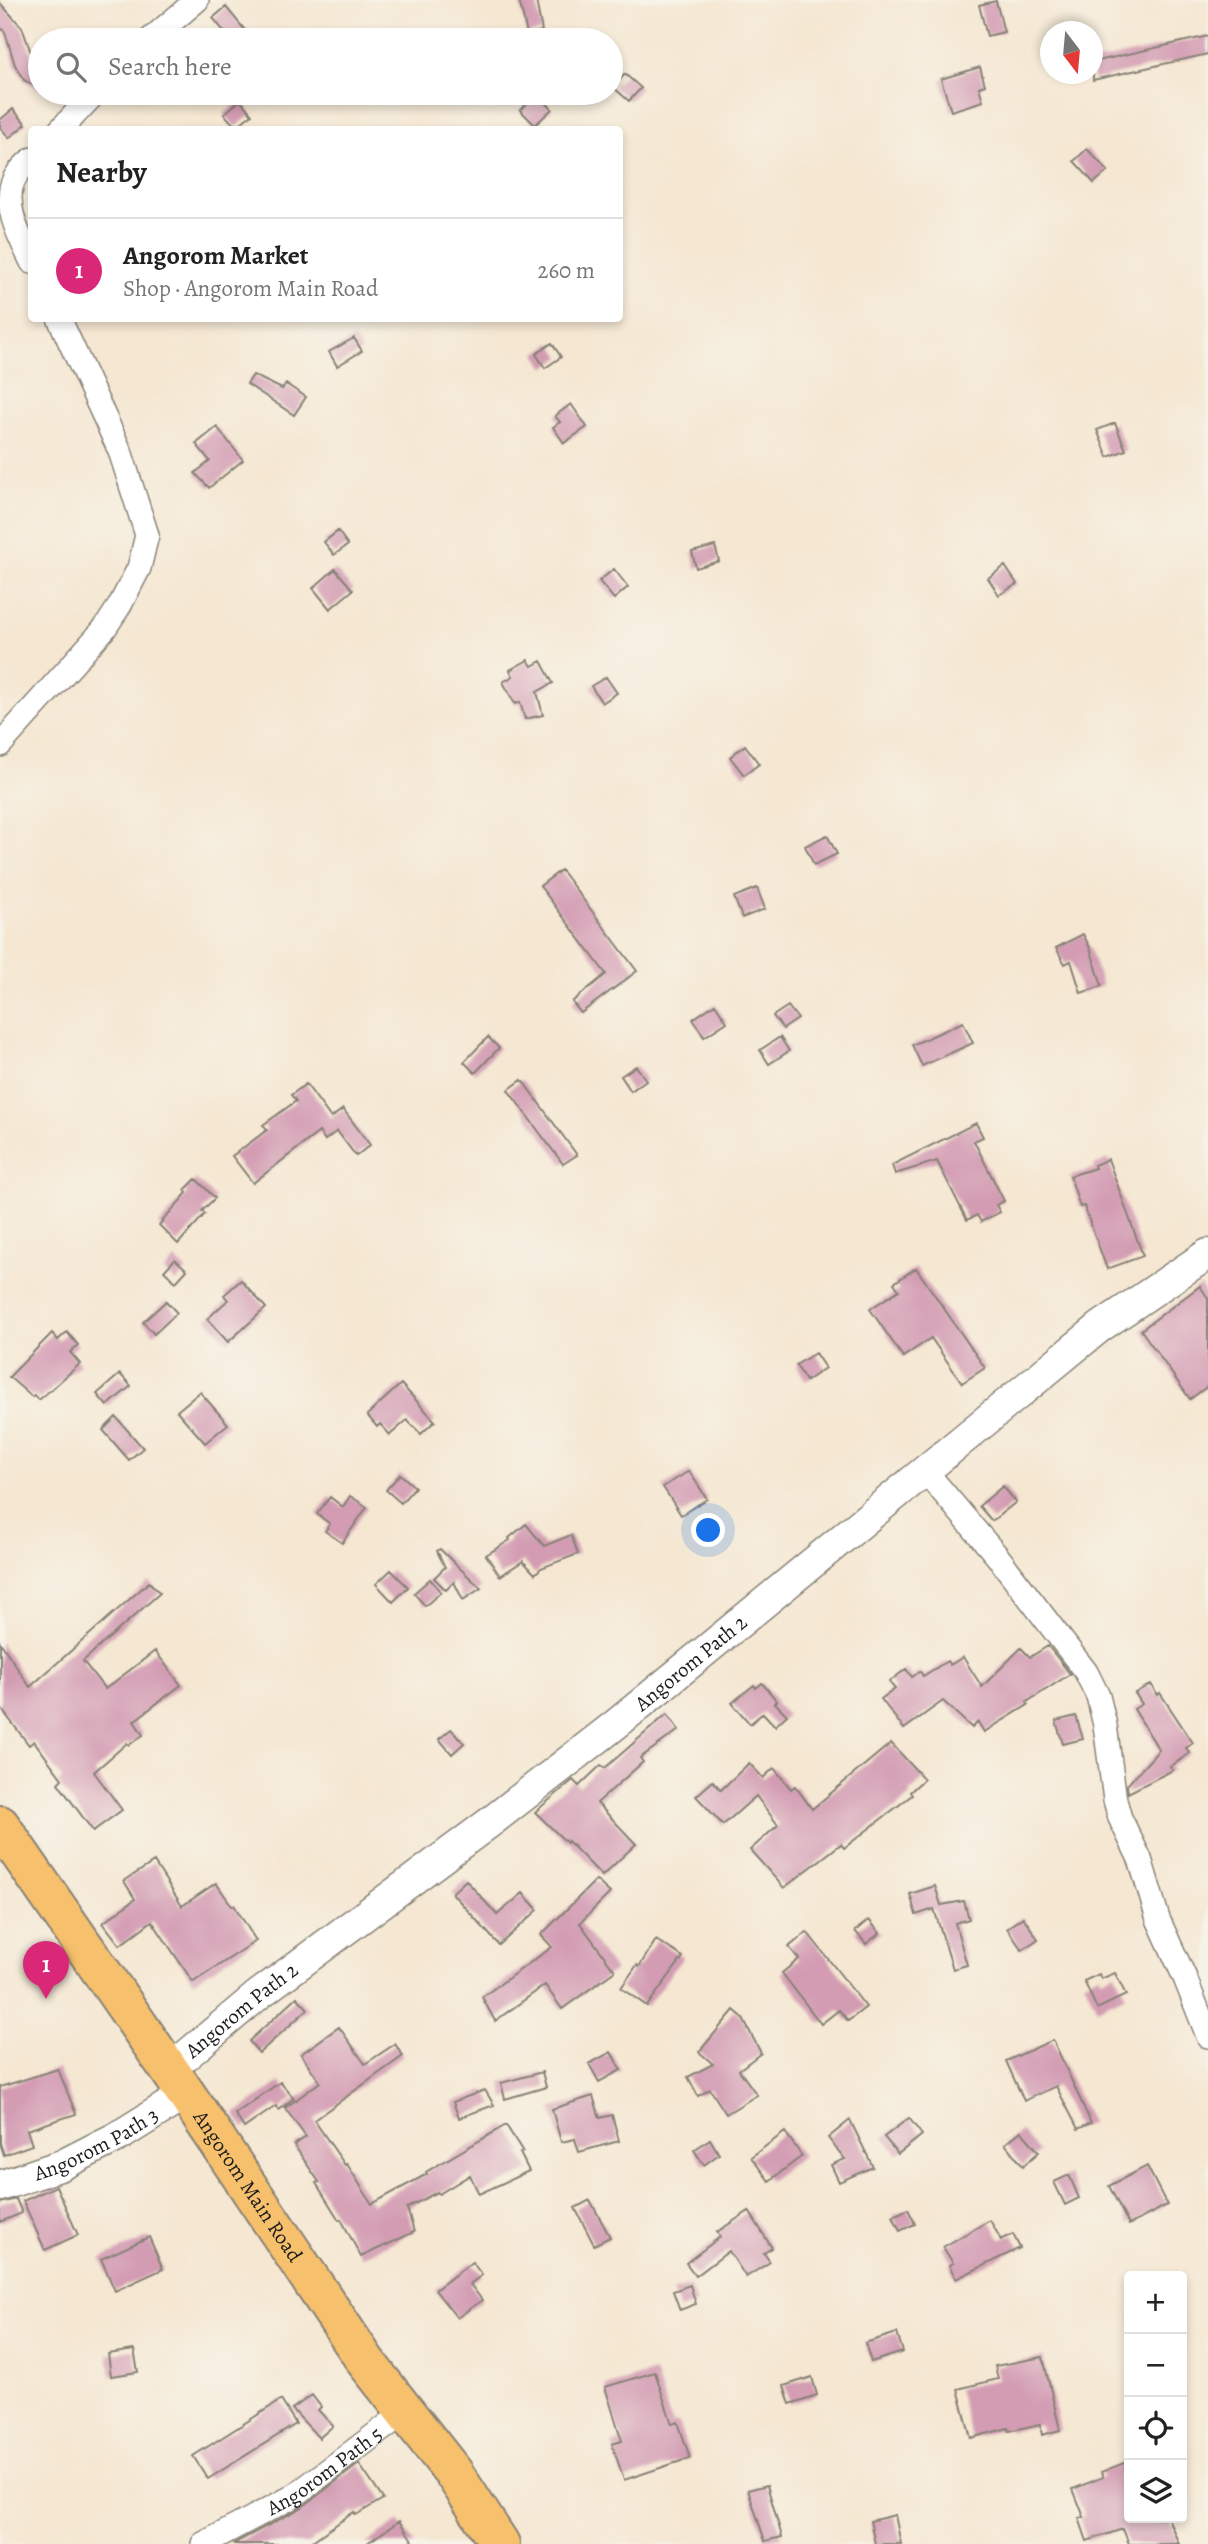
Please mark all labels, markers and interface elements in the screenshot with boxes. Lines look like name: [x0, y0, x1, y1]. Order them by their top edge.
north arrow: [1040, 21, 1103, 84]
search box: [28, 28, 623, 105]
icon: search: [52, 48, 90, 86]
text: Search here: [108, 49, 232, 84]
text: Nearby: [56, 152, 147, 192]
text: Angorom Market: [123, 238, 308, 273]
text: 1: [75, 255, 83, 286]
text: 260 m: [537, 255, 595, 286]
text: Shop · Angorom Main Road: [123, 273, 378, 304]
your location: [691, 1513, 725, 1547]
street label: Angorom Path 2: [628, 1608, 753, 1718]
pin: 1: [23, 1941, 69, 1999]
street label: Angorom Path 2: [178, 1956, 304, 2065]
street label: Angorom Path 3: [29, 2101, 164, 2188]
street label: Angorom Main Road: [186, 2104, 309, 2268]
map controls: [1124, 2271, 1187, 2523]
button: +: [1124, 2271, 1187, 2334]
button: −: [1124, 2334, 1187, 2397]
button: locate: [1124, 2397, 1187, 2460]
street label: Angorom Path 5: [261, 2420, 388, 2522]
button: layers: [1124, 2460, 1187, 2523]

